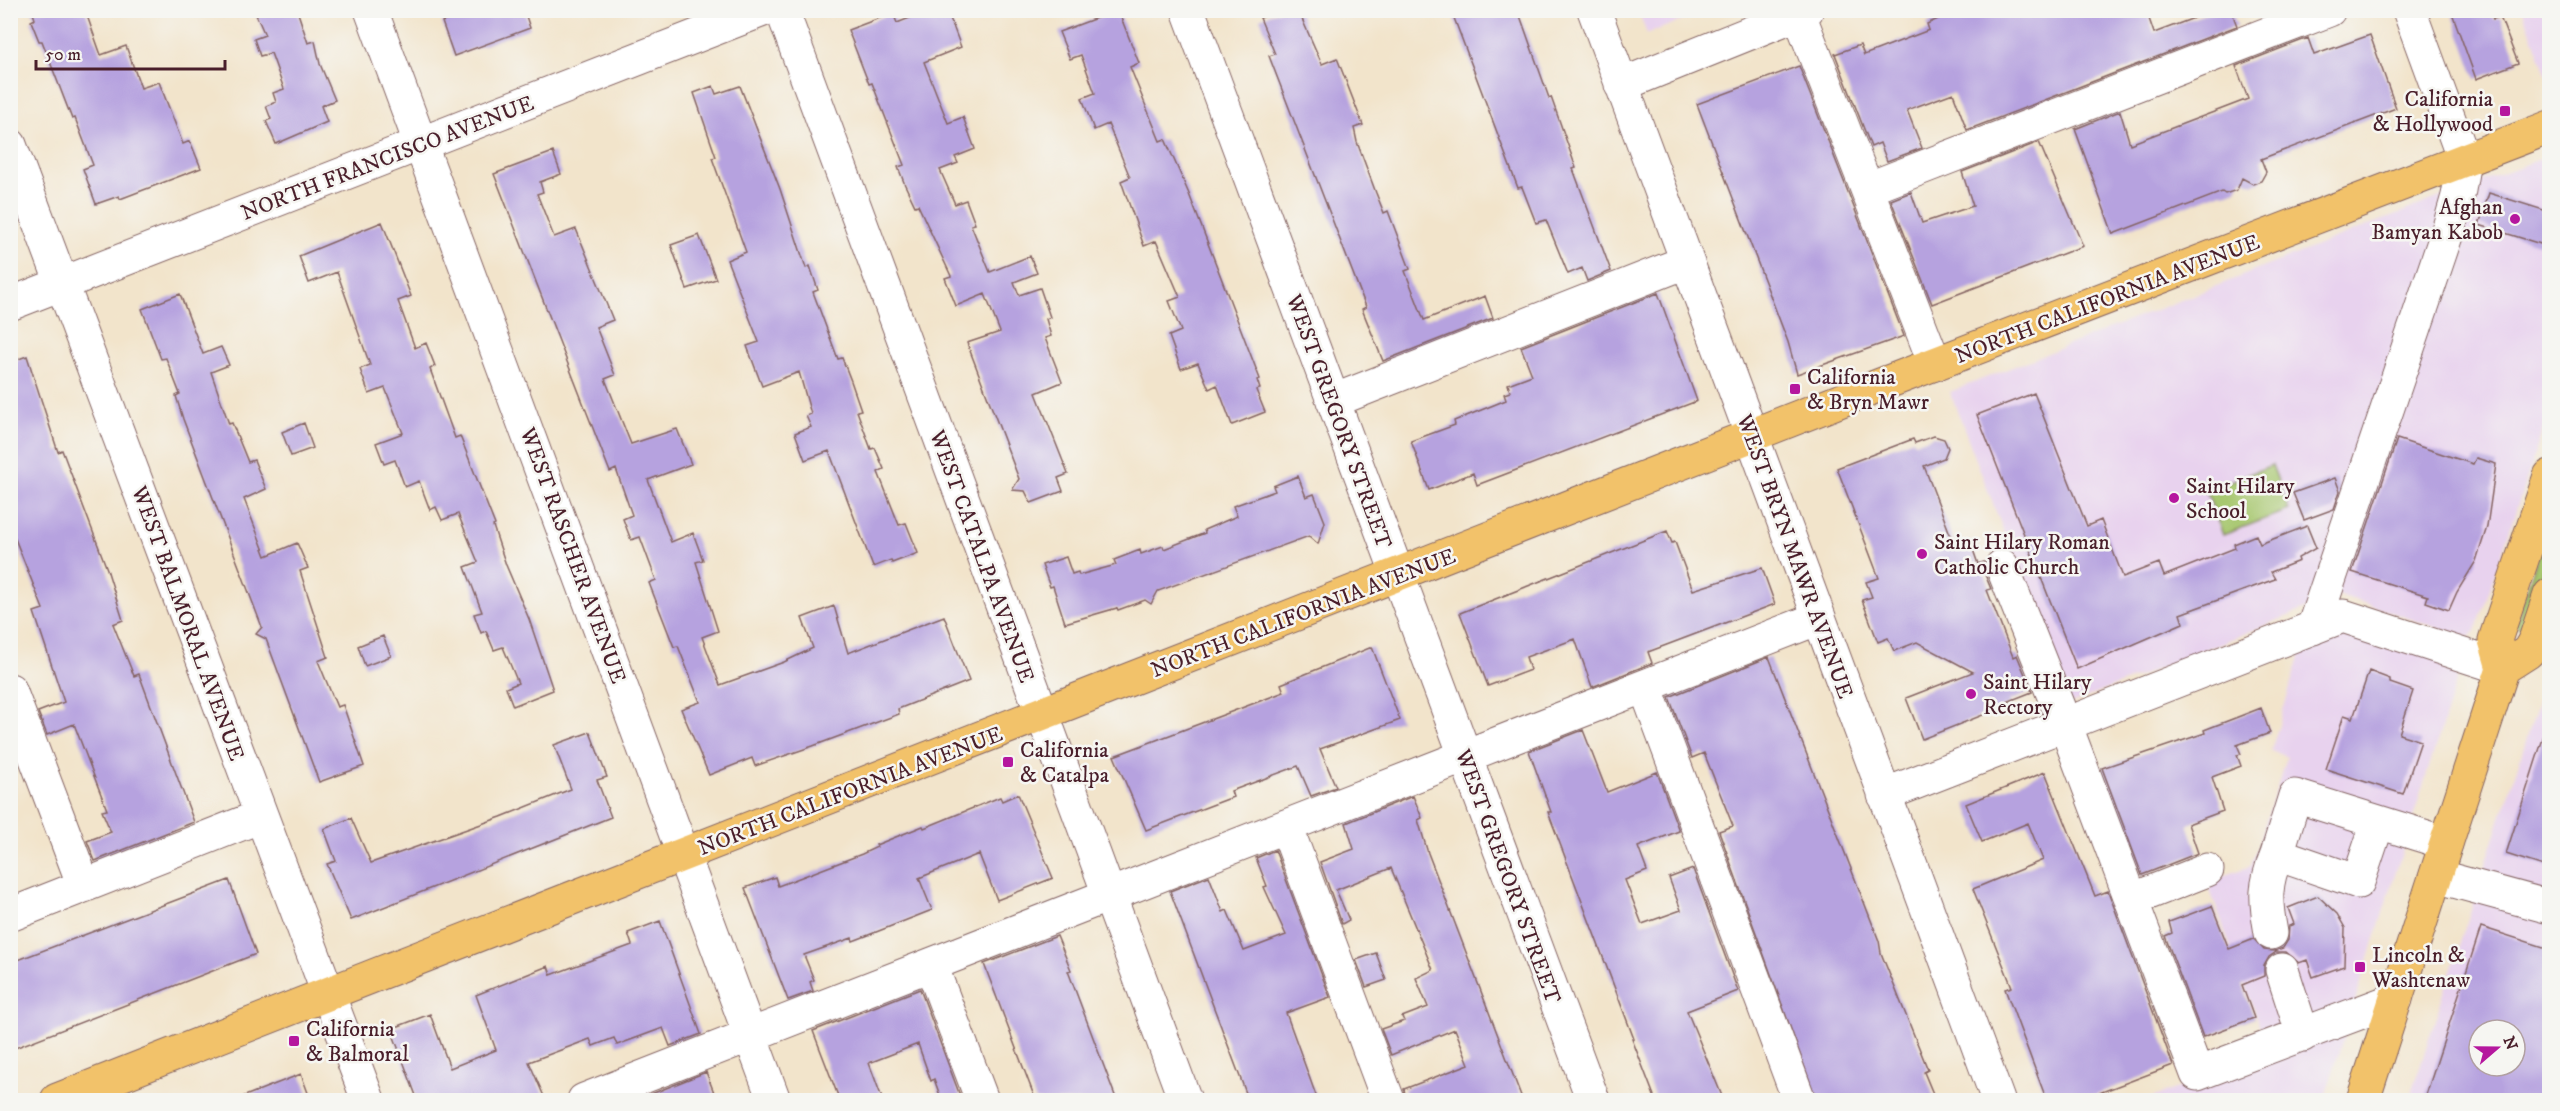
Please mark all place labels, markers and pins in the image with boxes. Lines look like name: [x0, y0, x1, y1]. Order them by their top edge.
place label: California & Hollywood: [2373, 86, 2494, 138]
marker: California & Hollywood: [2498, 104, 2512, 118]
place label: Afghan Bamyan Kabob: [2371, 194, 2503, 246]
marker: Afghan Bamyan Kabob: [2508, 212, 2522, 226]
place label: California & Bryn Mawr: [1807, 364, 1930, 416]
marker: California & Bryn Mawr: [1788, 382, 1802, 396]
place label: Saint Hilary School: [2186, 473, 2295, 525]
marker: Saint Hilary School: [2167, 491, 2181, 505]
place label: Saint Hilary Roman Catholic Church: [1934, 529, 2110, 581]
marker: Saint Hilary Roman Catholic Church: [1915, 547, 1929, 561]
place label: Saint Hilary Rectory: [1983, 669, 2092, 721]
marker: Saint Hilary Rectory: [1964, 687, 1978, 701]
place label: California & Catalpa: [1020, 737, 1110, 789]
marker: California & Catalpa: [1001, 755, 1015, 769]
place label: Lincoln & Washtenaw: [2371, 942, 2470, 994]
marker: Lincoln & Washtenaw: [2353, 960, 2367, 974]
place label: California & Balmoral: [306, 1016, 409, 1068]
marker: California & Balmoral: [287, 1034, 301, 1048]

